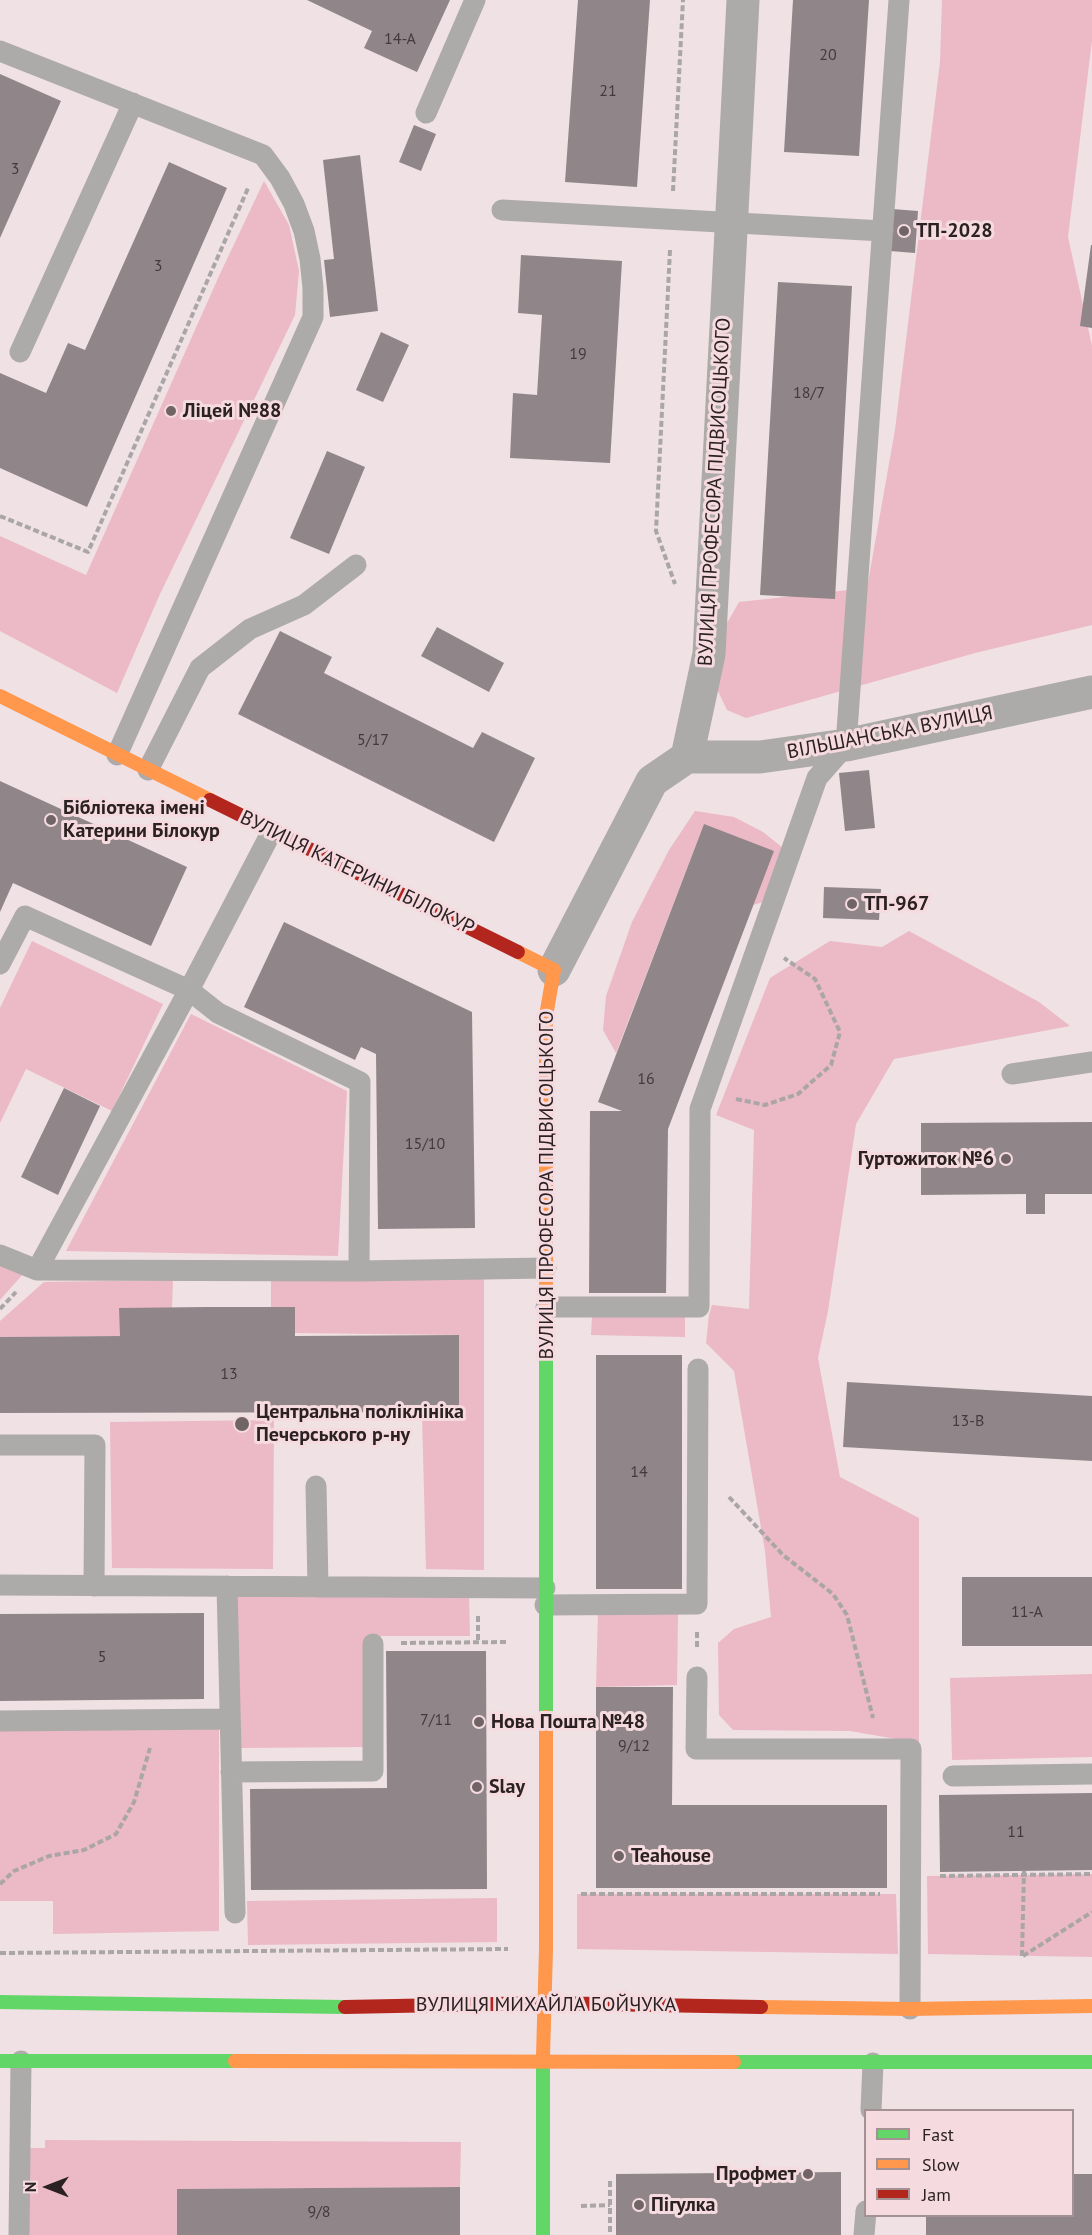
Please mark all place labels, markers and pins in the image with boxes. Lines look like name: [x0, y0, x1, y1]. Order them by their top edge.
place label: ТП-2028: [916, 219, 993, 243]
marker: ТП-2028: [897, 224, 911, 238]
place label: Ліцей №88: [183, 399, 281, 423]
marker: Ліцей №88: [164, 404, 178, 418]
place label: Бібліотека імені Катерини Білокур: [63, 796, 220, 843]
marker: Бібліотека імені Катерини Білокур: [44, 813, 58, 827]
place label: ТП-967: [864, 892, 929, 916]
marker: ТП-967: [845, 897, 859, 911]
place label: Гуртожиток №6: [858, 1147, 994, 1171]
marker: Гуртожиток №6: [999, 1152, 1013, 1166]
place label: Центральна поліклініка Печерського р-ну: [256, 1400, 464, 1447]
marker: Центральна поліклініка Печерського р-ну: [233, 1415, 251, 1433]
place label: Нова Пошта №48: [491, 1710, 645, 1734]
marker: Нова Пошта №48: [472, 1715, 486, 1729]
place label: Slay: [489, 1775, 525, 1799]
marker: Slay: [470, 1780, 484, 1794]
place label: Teahouse: [631, 1844, 711, 1868]
marker: Teahouse: [612, 1849, 626, 1863]
place label: Профмет: [716, 2162, 796, 2186]
marker: Профмет: [801, 2167, 815, 2181]
place label: Пігулка: [651, 2193, 715, 2217]
marker: Пігулка: [632, 2198, 646, 2212]

